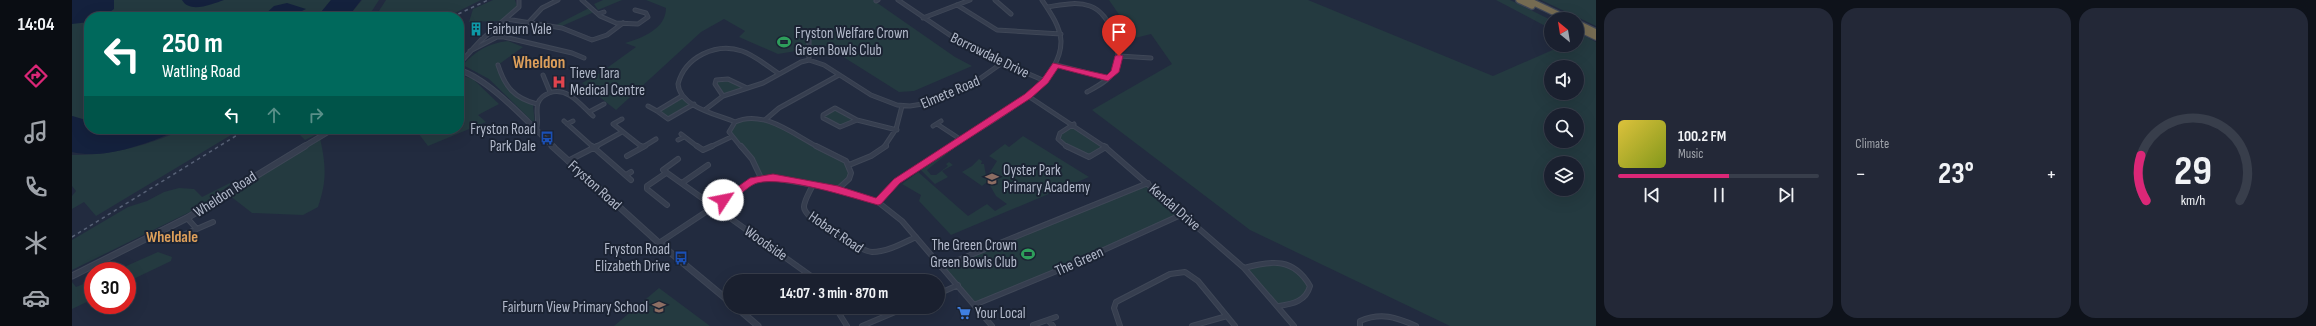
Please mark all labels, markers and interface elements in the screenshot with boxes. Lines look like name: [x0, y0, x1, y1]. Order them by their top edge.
north arrow: [1544, 12, 1584, 52]
map controls: [1544, 12, 1584, 196]
text: 14:04: [18, 14, 54, 35]
pin: [1102, 15, 1136, 56]
place label: Fairburn Vale: [487, 20, 552, 39]
building icon: Fairburn Vale: [468, 21, 484, 37]
icon: arrive: [1108, 21, 1130, 43]
place label: Fryston Welfare Crown Green Bowls Club: [795, 24, 909, 60]
text: 250 m: [162, 27, 223, 60]
icon: left: [96, 28, 148, 80]
street label: Borrowdale Drive: [947, 28, 1032, 83]
sports icon: Fryston Welfare Crown Green Bowls Club: [776, 34, 792, 50]
district label: Wheldon: [513, 53, 565, 73]
button: sound: [1544, 60, 1584, 100]
text: Watling Road: [162, 61, 240, 82]
icon: directions: [22, 62, 50, 90]
place label: Tieve Tara Medical Centre: [570, 64, 645, 100]
street label: Elmete Road: [918, 72, 983, 113]
hospital icon: Tieve Tara Medical Centre: [551, 74, 567, 90]
icon: left: [221, 104, 243, 126]
icon: ahead: [263, 104, 285, 126]
icon: right: [305, 104, 327, 126]
button: search: [1544, 108, 1584, 148]
icon: music: [22, 118, 50, 146]
place label: Fryston Road Park Dale: [470, 120, 536, 156]
text: 100.2 FM: [1678, 127, 1726, 146]
bus stop icon: Fryston Road Park Dale: [539, 130, 555, 146]
text: Climate: [1855, 136, 1889, 152]
text: Music: [1678, 146, 1703, 162]
text: 29: [2174, 147, 2212, 196]
street label: Fryston Road: [564, 156, 625, 214]
button: layers: [1544, 156, 1584, 196]
text: 23°: [1938, 156, 1974, 192]
place label: Oyster Park Primary Academy: [1003, 161, 1091, 197]
text: −: [1855, 161, 1866, 188]
text: +: [2046, 161, 2057, 188]
street label: Wheldon Road: [190, 167, 260, 222]
school or university icon: Oyster Park Primary Academy: [984, 171, 1000, 187]
icon: phone: [22, 173, 50, 201]
position arrow: [702, 179, 744, 221]
street label: Kendal Drive: [1145, 180, 1204, 235]
icon: previous: [1641, 184, 1663, 206]
icon: pause: [1708, 184, 1730, 206]
icon: next: [1775, 184, 1797, 206]
text: km/h: [2181, 192, 2206, 209]
street label: Hobart Road: [805, 207, 867, 258]
street label: Woodside: [740, 222, 791, 265]
district label: Wheldale: [146, 228, 198, 247]
icon: climate: [22, 229, 50, 257]
place label: The Green Crown Green Bowls Club: [930, 236, 1017, 272]
place label: Fryston Road Elizabeth Drive: [595, 240, 670, 276]
street label: The Green: [1052, 242, 1106, 280]
sports icon: The Green Crown Green Bowls Club: [1020, 246, 1036, 262]
bus stop icon: Fryston Road Elizabeth Drive: [673, 250, 689, 266]
speed limit sign: 30: [84, 262, 136, 314]
icon: car: [22, 284, 50, 312]
text: 14:07 · 3 min · 870 m: [780, 284, 888, 303]
place label: Fairburn View Primary School: [502, 298, 648, 317]
school or university icon: Fairburn View Primary School: [651, 299, 667, 315]
place label: Your Local: [975, 304, 1026, 323]
supermarket icon: Your Local: [956, 305, 972, 321]

